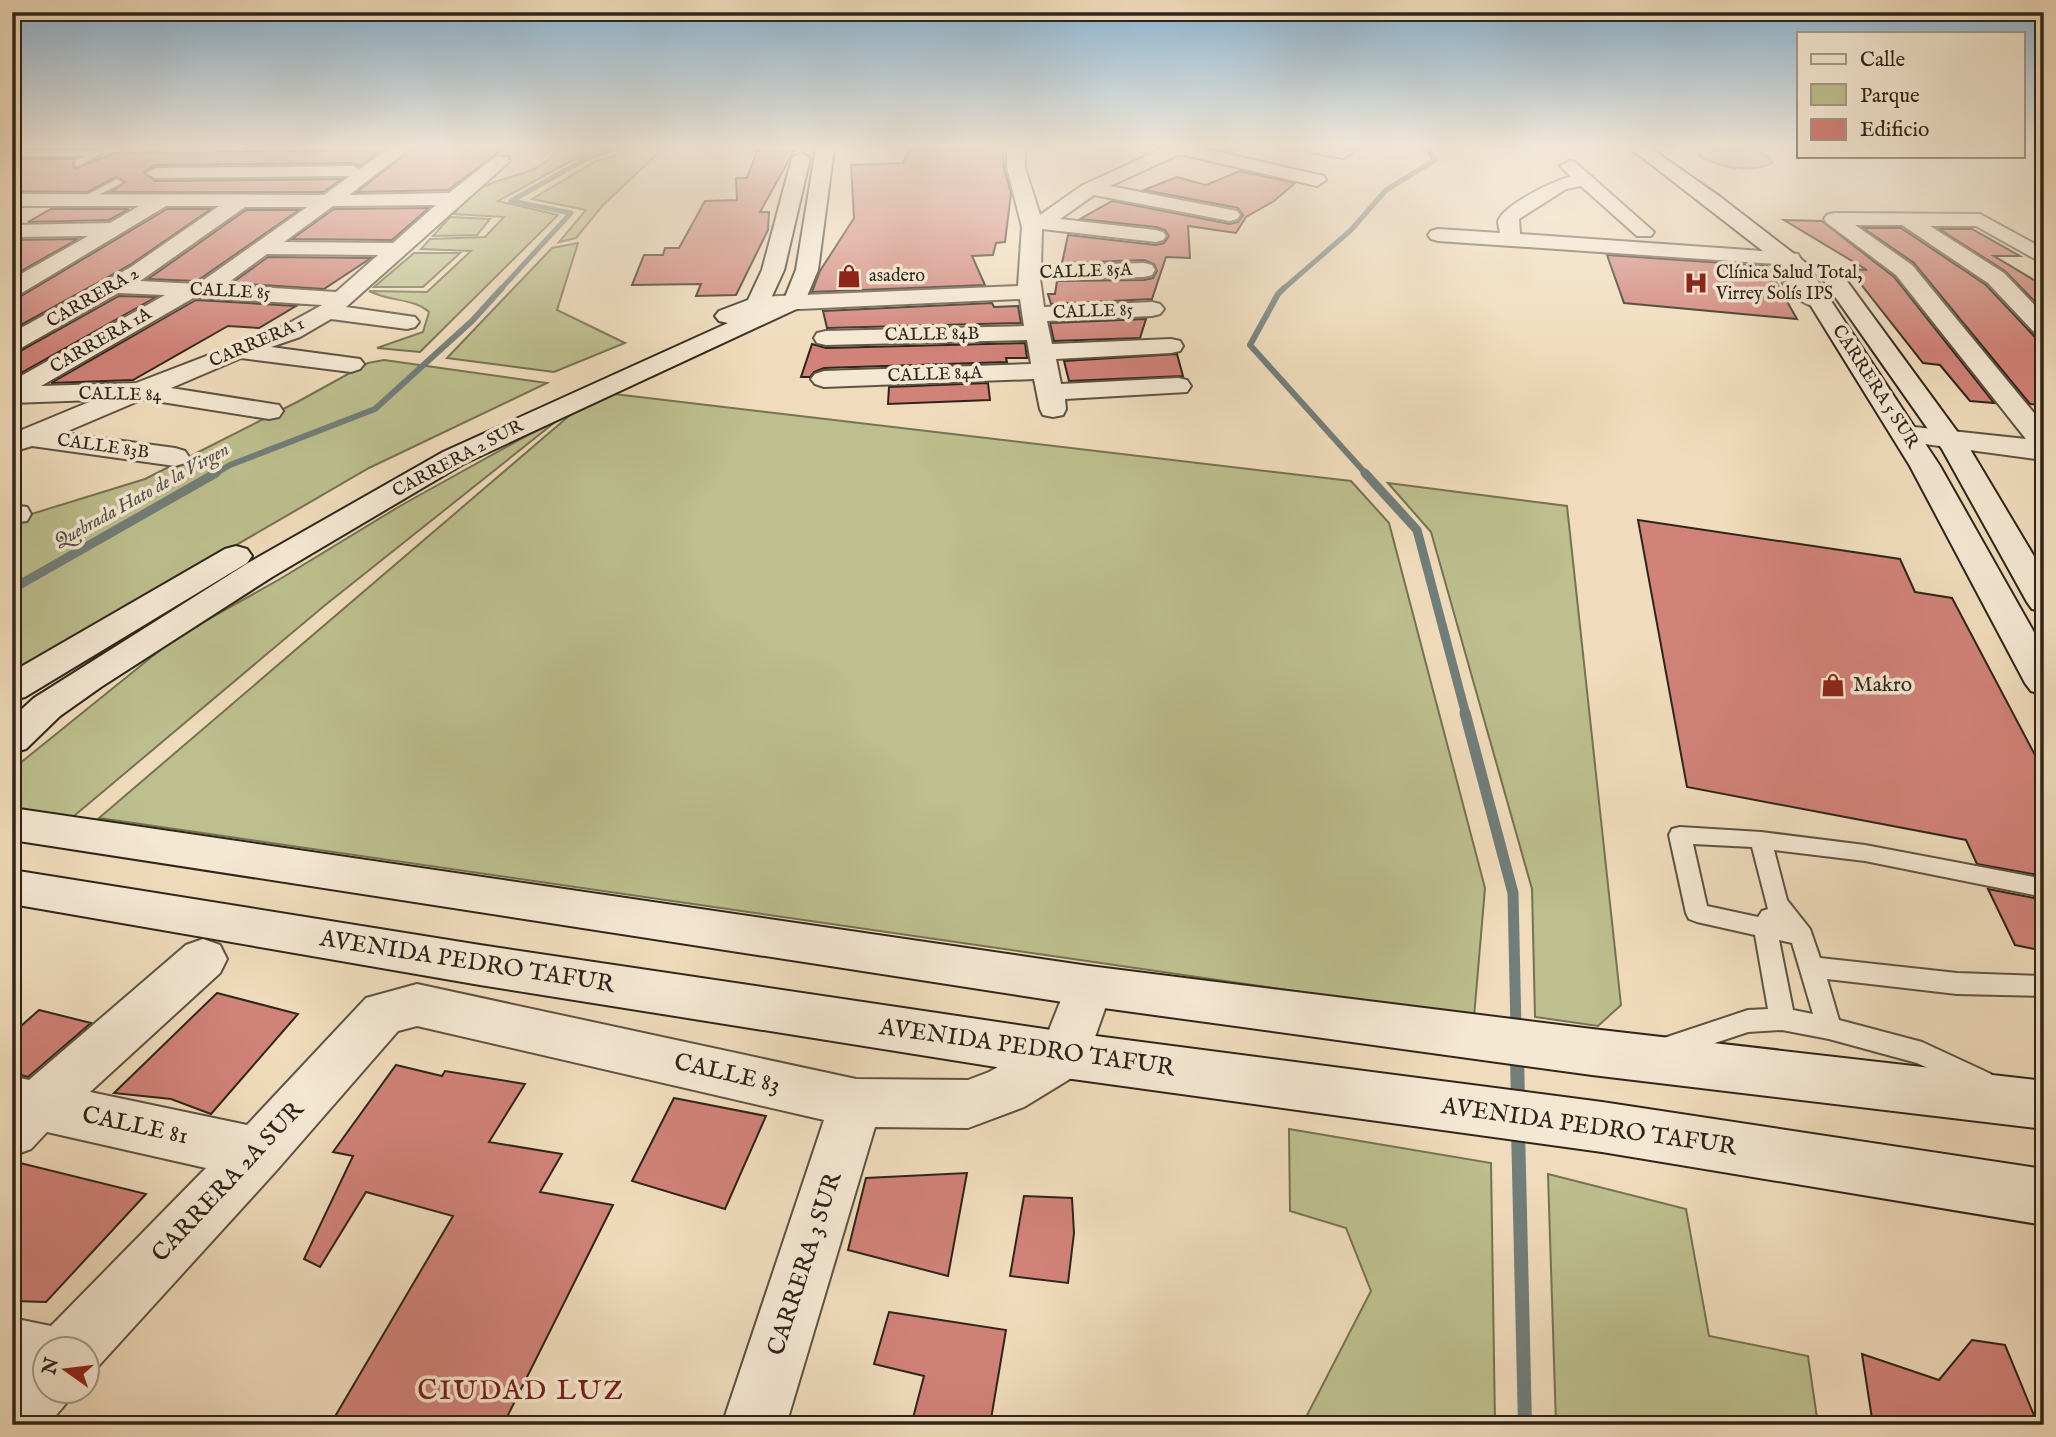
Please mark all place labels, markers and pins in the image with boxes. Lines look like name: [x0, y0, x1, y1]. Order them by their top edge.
shop icon: asadero: [835, 262, 863, 290]
place label: Clínica Salud Total, Virrey Solís IPS: [1715, 262, 1862, 306]
place label: asadero: [869, 265, 925, 288]
hospital icon: Clínica Salud Total, Virrey Solís IPS: [1682, 269, 1710, 297]
shop icon: Makro: [1819, 671, 1847, 699]
place label: Makro: [1853, 672, 1912, 699]

